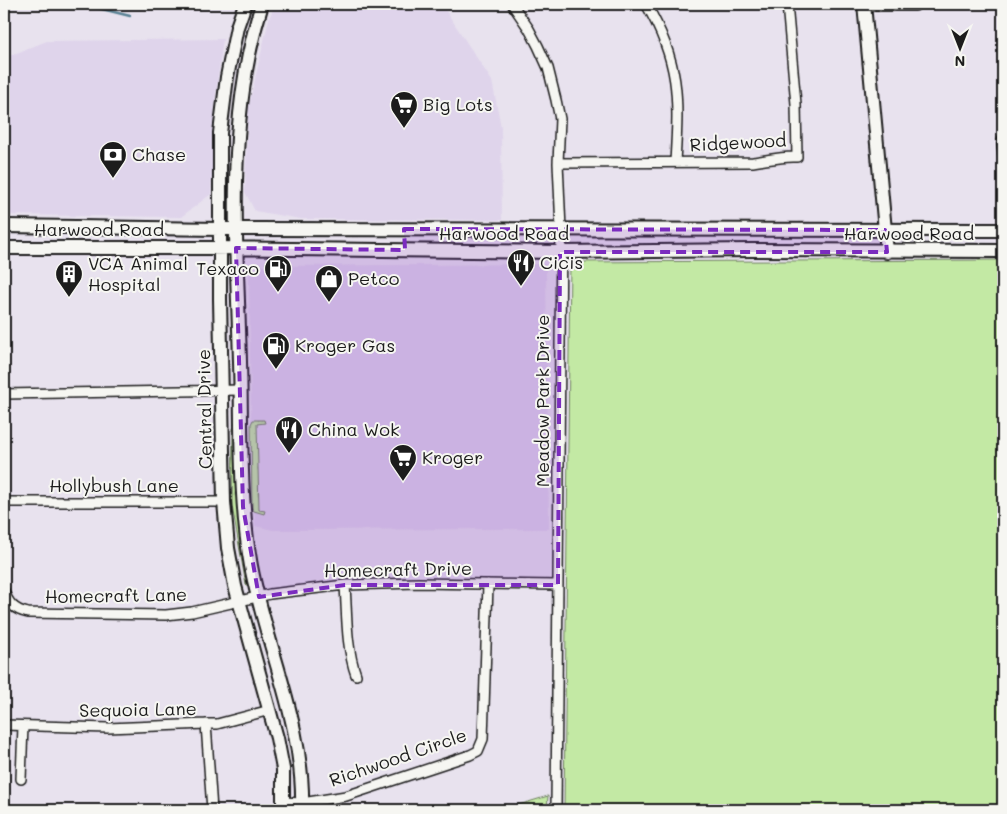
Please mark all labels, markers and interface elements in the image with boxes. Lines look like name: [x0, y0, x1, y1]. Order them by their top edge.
north arrow: [934, 22, 984, 72]
text: N: [955, 52, 965, 71]
supermarket icon: Big Lots: [389, 90, 419, 129]
place label: Big Lots: [423, 92, 493, 116]
street label: Ridgewood: [689, 127, 787, 157]
bank icon: Chase: [98, 140, 128, 179]
place label: Chase: [132, 142, 186, 166]
street label: Harwood Road: [34, 217, 164, 241]
street label: Harwood Road: [439, 221, 569, 245]
street label: Harwood Road: [844, 221, 974, 245]
restaurant icon: Cicis: [506, 248, 536, 287]
place label: Cicis: [540, 250, 583, 274]
place label: VCA Animal Hospital: [88, 251, 188, 296]
fuel station icon: Texaco: [263, 254, 293, 293]
place label: Texaco: [196, 256, 259, 280]
building icon: VCA Animal Hospital: [54, 259, 84, 298]
shop icon: Petco: [314, 264, 344, 303]
place label: Petco: [348, 266, 400, 290]
street label: Meadow Park Drive: [530, 315, 554, 487]
fuel station icon: Kroger Gas: [261, 331, 291, 370]
place label: Kroger Gas: [295, 333, 395, 357]
street label: Central Drive: [191, 349, 217, 469]
restaurant icon: China Wok: [274, 415, 304, 454]
place label: China Wok: [308, 417, 400, 441]
supermarket icon: Kroger: [388, 443, 418, 482]
place label: Kroger: [422, 445, 483, 469]
street label: Hollybush Lane: [49, 473, 179, 497]
street label: Homecraft Drive: [324, 556, 472, 582]
street label: Homecraft Lane: [45, 582, 187, 608]
street label: Sequoia Lane: [79, 696, 197, 722]
street label: Richwood Circle: [326, 722, 470, 792]

